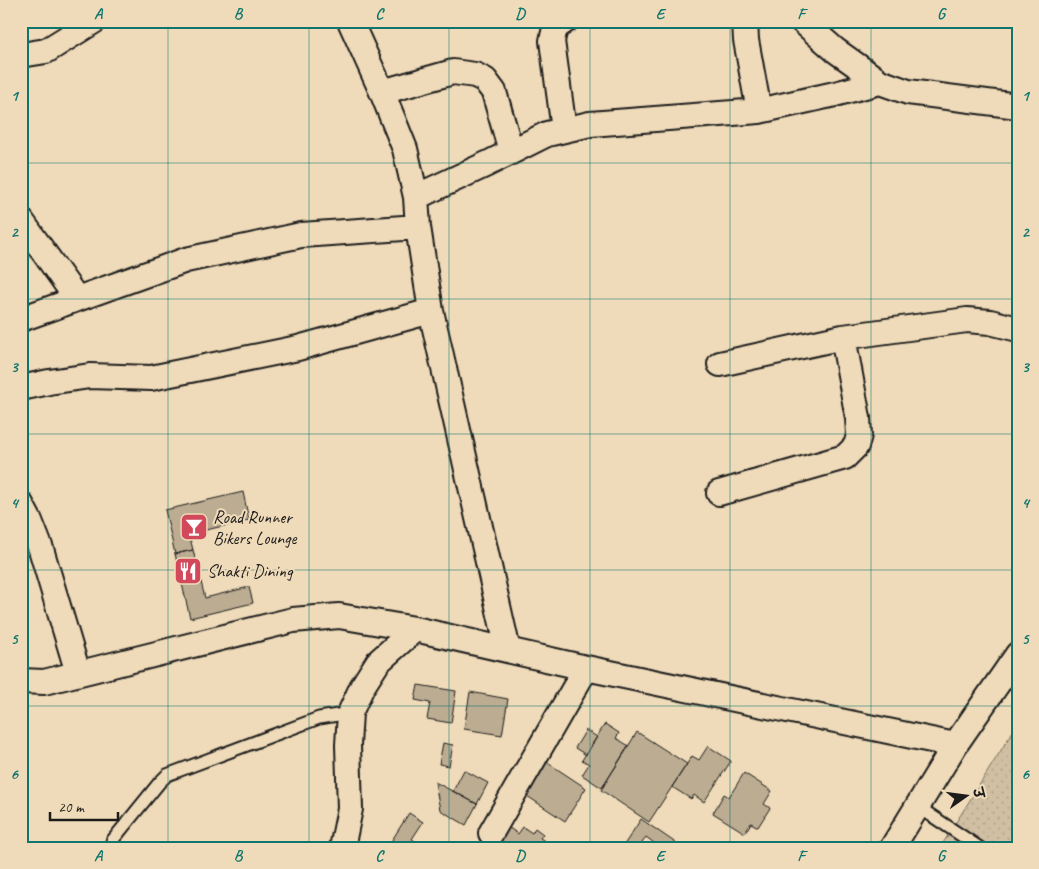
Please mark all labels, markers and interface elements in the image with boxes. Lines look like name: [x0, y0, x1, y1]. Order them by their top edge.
text: A: [94, 4, 104, 24]
text: B: [234, 4, 244, 24]
text: C: [375, 4, 385, 24]
text: D: [515, 4, 526, 24]
text: E: [656, 4, 667, 24]
text: F: [797, 4, 808, 24]
text: G: [937, 4, 947, 24]
text: 1: [10, 86, 19, 106]
text: 1: [1021, 86, 1030, 106]
text: 2: [10, 222, 19, 242]
text: 2: [1021, 222, 1030, 242]
text: 3: [10, 357, 19, 377]
text: 3: [1021, 357, 1030, 377]
text: 4: [10, 493, 19, 513]
text: 4: [1021, 493, 1030, 513]
place label: Road Runner Bikers Lounge: [213, 506, 297, 549]
bar icon: Road Runner Bikers Lounge: [179, 512, 209, 542]
restaurant icon: Shakti Dining: [173, 556, 203, 586]
place label: Shakti Dining: [207, 560, 294, 582]
text: 5: [11, 629, 20, 649]
text: 5: [1022, 629, 1031, 649]
text: 6: [10, 764, 19, 784]
text: 6: [1021, 764, 1030, 784]
north arrow: [942, 772, 992, 822]
text: उ: [968, 784, 988, 801]
scale bar: [50, 789, 118, 821]
text: 20 m: [58, 798, 85, 817]
text: A: [94, 846, 104, 866]
text: B: [234, 846, 244, 866]
text: C: [375, 846, 385, 866]
text: D: [515, 846, 526, 866]
text: E: [656, 846, 667, 866]
text: F: [797, 846, 808, 866]
text: G: [937, 846, 947, 866]

